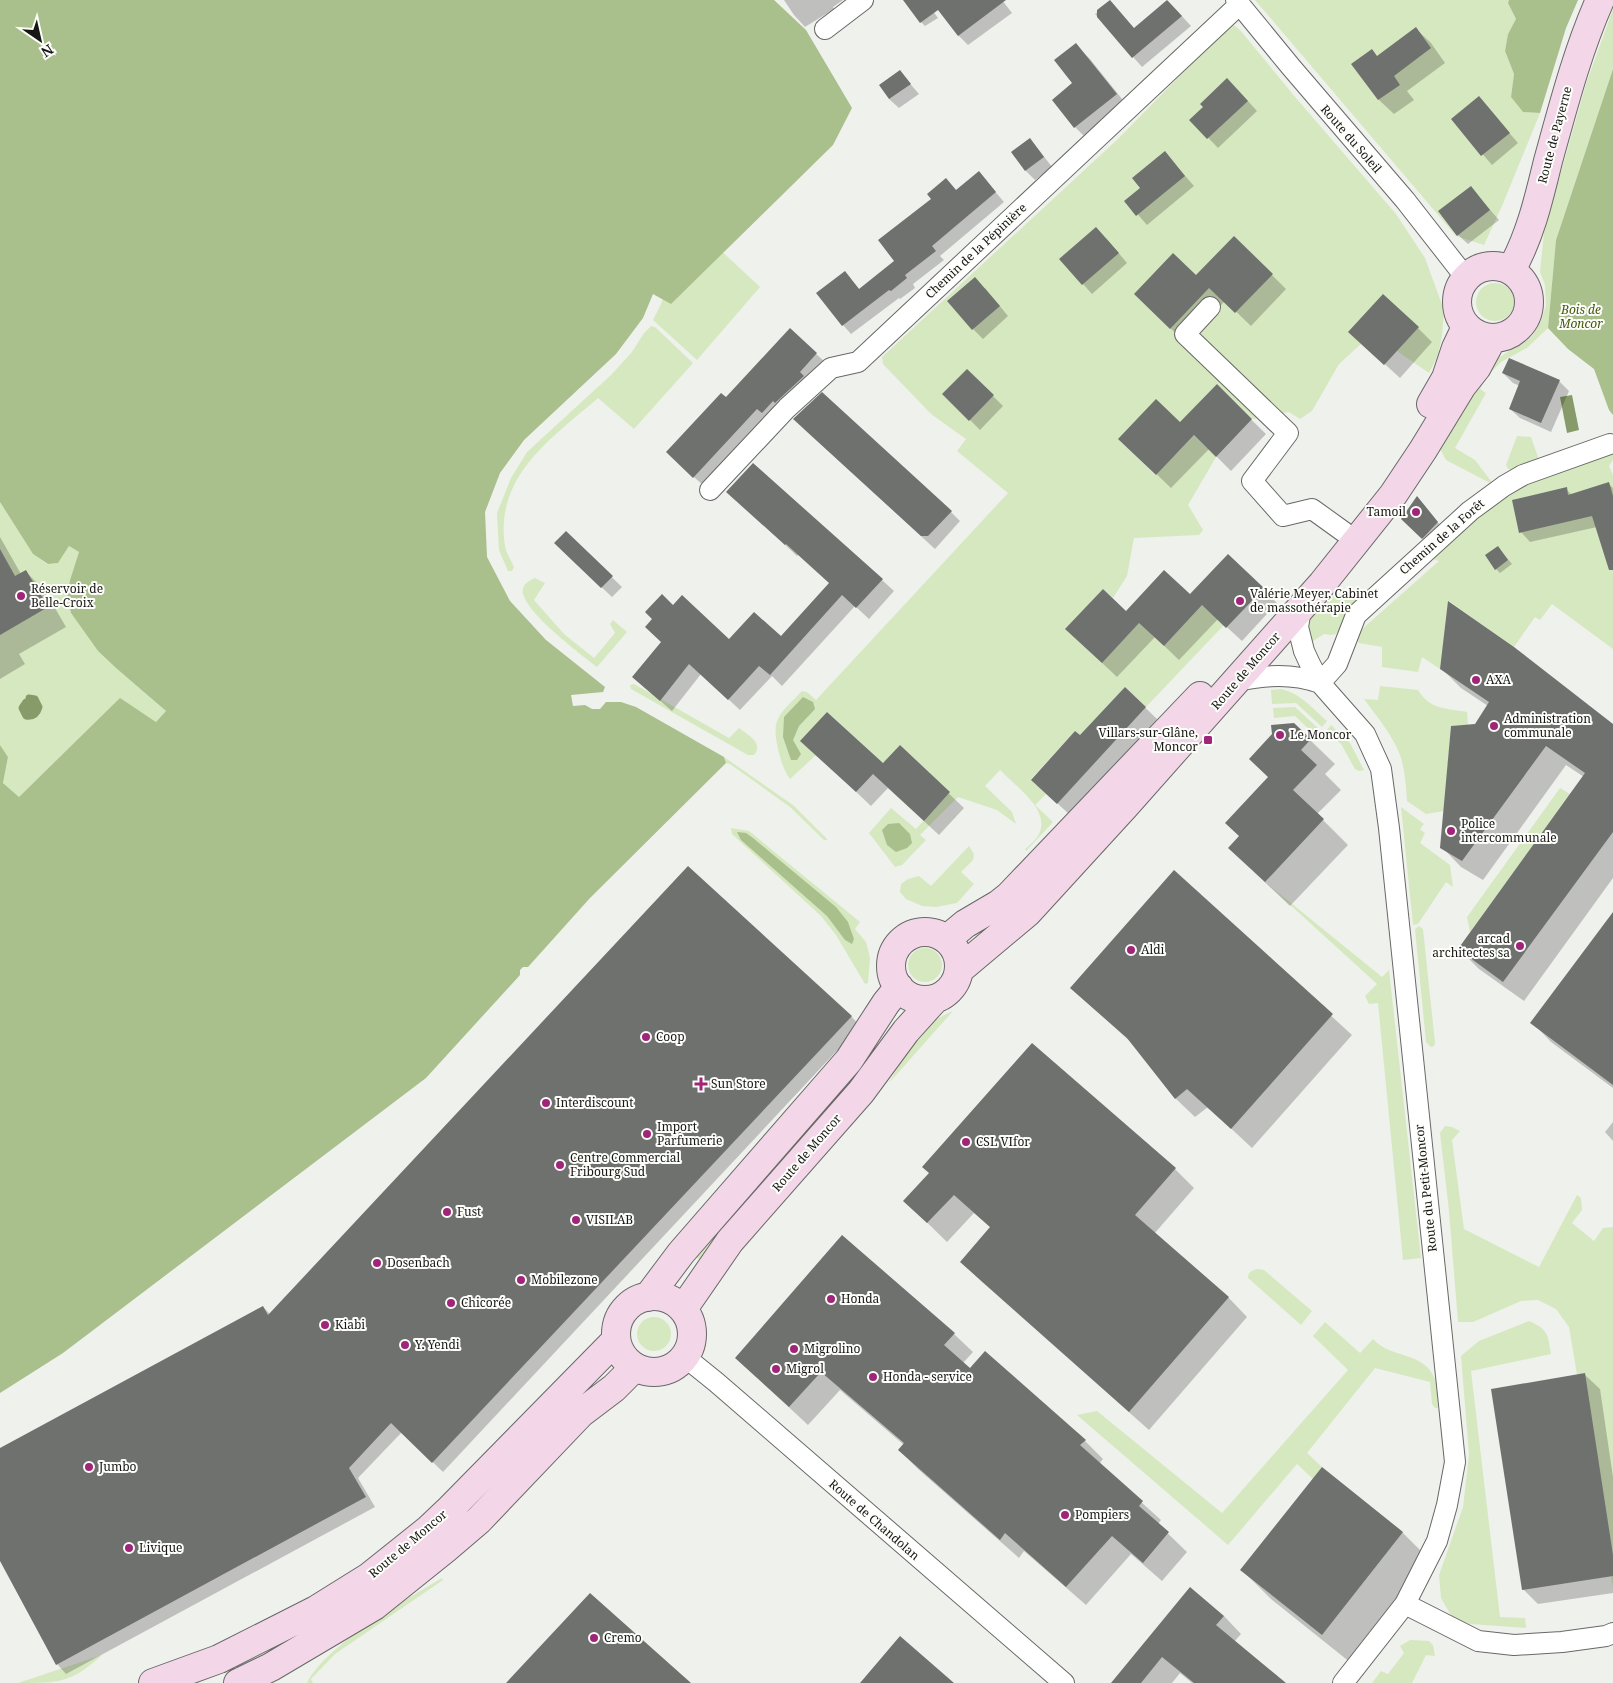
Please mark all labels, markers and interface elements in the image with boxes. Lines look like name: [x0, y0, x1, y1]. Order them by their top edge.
north arrow: [15, 15, 65, 65]
text: N: [38, 40, 57, 62]
street label: Route de Payerne: [1533, 84, 1576, 185]
street label: Route du Soleil: [1317, 101, 1386, 177]
street label: Chemin de la Pépinière: [921, 199, 1030, 302]
park label: Bois de Moncor: [1558, 301, 1603, 332]
street label: Chemin de la Forêt: [1395, 495, 1488, 578]
place label: Tamoil: [1366, 503, 1406, 520]
marker: Tamoil: [1410, 506, 1422, 518]
place label: Réservoir de Belle-Croix: [31, 580, 103, 611]
place label: Valérie Meyer, Cabinet de massothérapie: [1250, 585, 1378, 616]
marker: Réservoir de Belle-Croix: [15, 590, 27, 602]
marker: Valérie Meyer, Cabinet de massothérapie: [1234, 595, 1246, 607]
street label: Route de Moncor: [1207, 628, 1284, 713]
place label: AXA: [1486, 671, 1511, 688]
marker: AXA: [1470, 674, 1482, 686]
place label: Administration communale: [1504, 710, 1591, 741]
marker: Administration communale: [1488, 720, 1500, 732]
place label: Villars-sur-Glâne, Moncor: [1098, 724, 1198, 755]
place label: Le Moncor: [1290, 726, 1352, 743]
marker: Le Moncor: [1274, 729, 1286, 741]
marker: Villars-sur-Glâne, Moncor: [1202, 734, 1214, 746]
place label: Police intercommunale: [1461, 815, 1557, 846]
marker: Police intercommunale: [1445, 825, 1457, 837]
place label: arcad architectes sa: [1432, 930, 1511, 961]
marker: arcad architectes sa: [1514, 940, 1526, 952]
place label: Aldi: [1141, 941, 1165, 958]
marker: Aldi: [1125, 944, 1137, 956]
place label: Coop: [656, 1028, 685, 1045]
marker: Coop: [640, 1031, 652, 1043]
place label: Sun Store: [711, 1075, 766, 1092]
marker: Sun Store: [695, 1078, 707, 1090]
place label: Interdiscount: [556, 1094, 633, 1111]
marker: Interdiscount: [540, 1097, 552, 1109]
street label: Route de Moncor: [768, 1110, 845, 1195]
place label: Import Parfumerie: [657, 1118, 722, 1149]
street label: Route du Petit-Moncor: [1410, 1123, 1441, 1253]
marker: Import Parfumerie: [641, 1128, 653, 1140]
place label: CSL VIfor: [976, 1133, 1030, 1150]
marker: CSL VIfor: [960, 1136, 972, 1148]
place label: Centre Commercial Fribourg Sud: [570, 1149, 680, 1180]
marker: Centre Commercial Fribourg Sud: [554, 1159, 566, 1171]
place label: Fust: [457, 1203, 481, 1220]
marker: Fust: [441, 1206, 453, 1218]
place label: VISILAB: [586, 1211, 633, 1228]
marker: VISILAB: [570, 1214, 582, 1226]
place label: Dosenbach: [387, 1254, 450, 1271]
marker: Dosenbach: [371, 1257, 383, 1269]
place label: Mobilezone: [531, 1271, 598, 1288]
marker: Mobilezone: [515, 1274, 527, 1286]
place label: Honda: [841, 1290, 880, 1307]
marker: Honda: [825, 1293, 837, 1305]
place label: Chicorée: [461, 1294, 511, 1311]
marker: Chicorée: [445, 1297, 457, 1309]
place label: Kiabi: [335, 1316, 365, 1333]
marker: Kiabi: [319, 1319, 331, 1331]
place label: Y. Yendi: [414, 1336, 460, 1353]
marker: Y. Yendi: [399, 1339, 411, 1351]
place label: Migrolino: [804, 1340, 860, 1357]
marker: Migrolino: [788, 1343, 800, 1355]
place label: Migrol: [786, 1360, 824, 1377]
marker: Migrol: [770, 1363, 782, 1375]
place label: Honda - service: [883, 1368, 972, 1385]
marker: Honda - service: [867, 1371, 879, 1383]
place label: Jumbo: [98, 1458, 137, 1475]
marker: Jumbo: [83, 1461, 95, 1473]
street label: Route de Chandolan: [825, 1475, 924, 1564]
street label: Route de Moncor: [365, 1506, 451, 1581]
place label: Pompiers: [1075, 1506, 1129, 1523]
marker: Pompiers: [1059, 1509, 1071, 1521]
place label: Livique: [139, 1539, 183, 1556]
marker: Livique: [123, 1542, 135, 1554]
place label: Cremo: [604, 1629, 642, 1646]
marker: Cremo: [588, 1632, 600, 1644]

